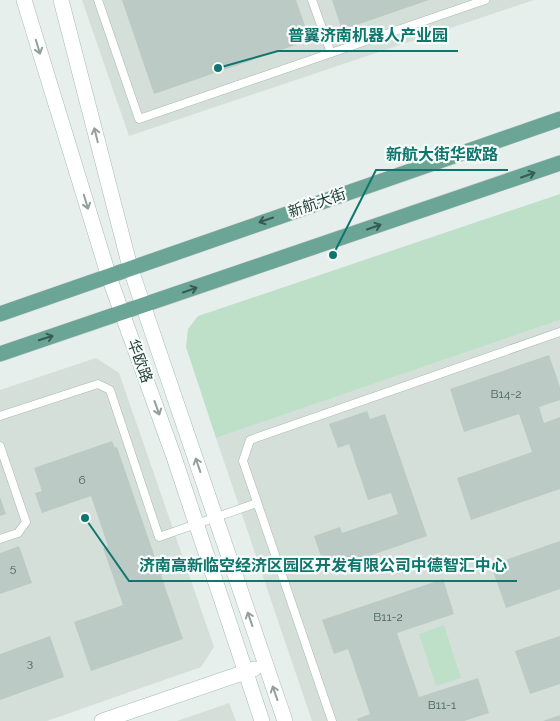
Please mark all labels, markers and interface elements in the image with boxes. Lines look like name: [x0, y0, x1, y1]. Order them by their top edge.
callout: 普翼济南机器人产业园: [278, 20, 458, 51]
text: 普翼济南机器人产业园: [288, 26, 448, 45]
one-way arrow: [34, 38, 44, 54]
one-way arrow: [91, 128, 100, 144]
callout: 新航大街华欧路: [376, 139, 508, 170]
text: 新航大街华欧路: [386, 145, 498, 164]
one-way arrow: [520, 169, 536, 179]
street label: 新航大街: [286, 185, 348, 221]
one-way arrow: [82, 194, 91, 209]
one-way arrow: [259, 216, 274, 225]
one-way arrow: [366, 222, 382, 232]
one-way arrow: [182, 284, 198, 294]
one-way arrow: [38, 333, 54, 342]
street label: 华欧路: [124, 337, 156, 385]
house number: B14-2: [491, 387, 521, 401]
one-way arrow: [153, 400, 162, 415]
one-way arrow: [193, 458, 202, 473]
house number: 6: [78, 473, 86, 487]
callout: 济南高新临空经济区园区开发有限公司中德智汇中心: [129, 550, 517, 581]
text: 济南高新临空经济区园区开发有限公司中德智汇中心: [139, 556, 507, 575]
house number: 5: [10, 561, 17, 575]
house number: B11-2: [373, 610, 403, 624]
one-way arrow: [245, 612, 254, 627]
house number: 3: [27, 656, 33, 670]
one-way arrow: [270, 686, 279, 701]
house number: B11-1: [428, 698, 456, 712]

